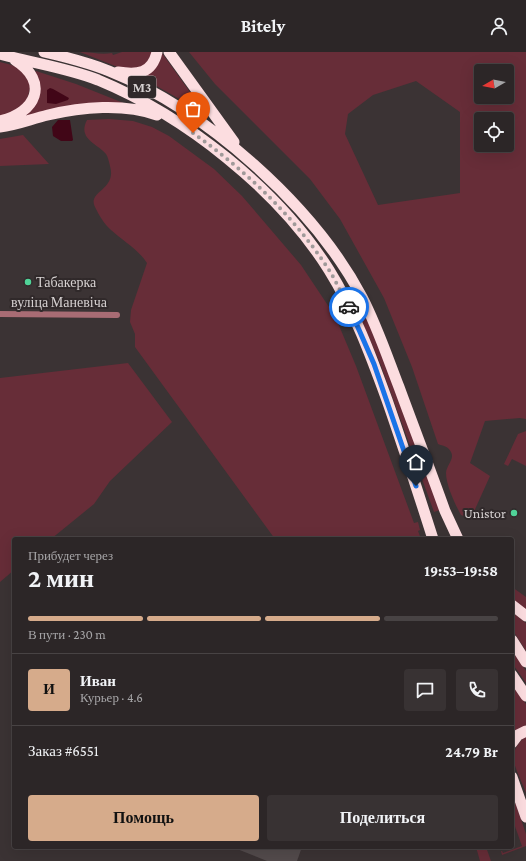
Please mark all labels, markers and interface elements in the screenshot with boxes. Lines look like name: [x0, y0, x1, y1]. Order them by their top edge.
icon: back: [16, 15, 38, 37]
icon: person: [488, 15, 510, 37]
text: Bitely: [241, 16, 285, 36]
north arrow: [474, 64, 514, 104]
map controls: [474, 64, 514, 152]
road number: М3: [128, 76, 156, 98]
pin: [176, 92, 210, 133]
icon: bag: [182, 98, 204, 120]
button: locate: [474, 112, 514, 152]
place label: Табакерка: [36, 274, 97, 290]
marker: Табакерка: [23, 277, 33, 287]
courier: [329, 287, 369, 327]
street label: вуліца Маневіча: [11, 294, 108, 310]
icon: car: [338, 296, 360, 318]
pin: [399, 445, 433, 486]
icon: home: [405, 451, 427, 473]
place label: Unistor: [464, 505, 506, 521]
marker: Unistor: [509, 508, 519, 518]
text: Прибудет через: [28, 548, 113, 563]
text: 19:53–19:58: [424, 563, 498, 579]
text: 2 мин: [28, 564, 94, 593]
text: В пути · 230 m: [28, 627, 106, 642]
button: chat: [404, 669, 446, 711]
button: phone: [456, 669, 498, 711]
text: Иван: [80, 673, 116, 689]
text: И: [43, 681, 55, 697]
text: Курьер · 4.6: [80, 690, 143, 705]
text: Заказ #6551: [28, 743, 99, 759]
text: 24.79 Br: [445, 744, 498, 760]
button: Помощь: [28, 795, 259, 841]
button: Поделиться: [267, 795, 498, 841]

